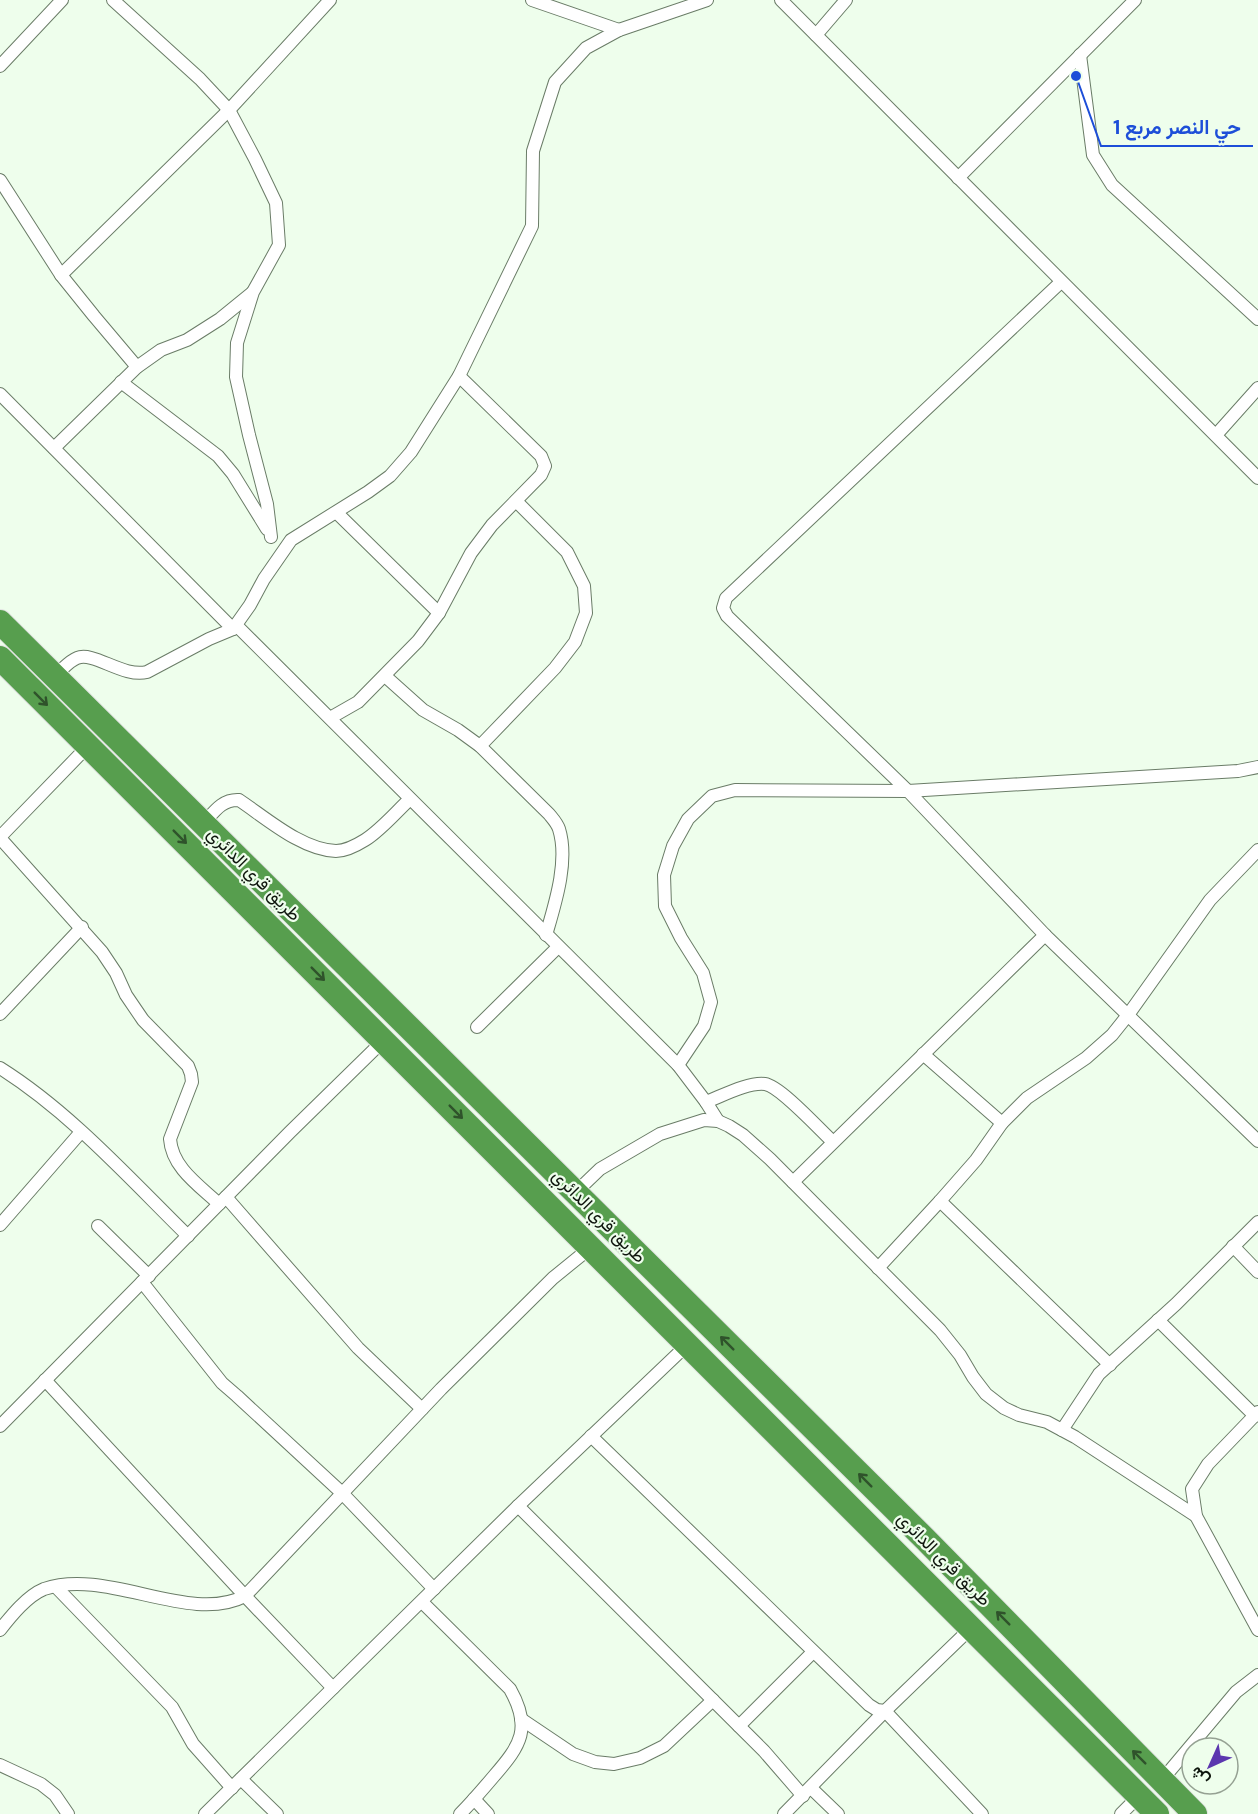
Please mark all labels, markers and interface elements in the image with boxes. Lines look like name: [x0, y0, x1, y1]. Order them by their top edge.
callout: حي النصر مربع 1: [1101, 108, 1253, 146]
text: حي النصر مربع 1: [1113, 114, 1241, 144]
one-way arrow: [34, 692, 49, 707]
street label: طريق قري الدائري: [200, 822, 306, 928]
one-way arrow: [172, 829, 187, 844]
one-way arrow: [310, 967, 325, 982]
one-way arrow: [448, 1105, 463, 1120]
street label: طريق قري الدائري: [545, 1164, 651, 1270]
one-way arrow: [719, 1335, 734, 1350]
one-way arrow: [858, 1472, 873, 1487]
street label: طريق قري الدائري: [890, 1507, 996, 1613]
one-way arrow: [995, 1611, 1010, 1625]
north arrow: [1180, 1736, 1240, 1796]
one-way arrow: [1132, 1750, 1147, 1764]
text: ش: [1186, 1762, 1214, 1790]

